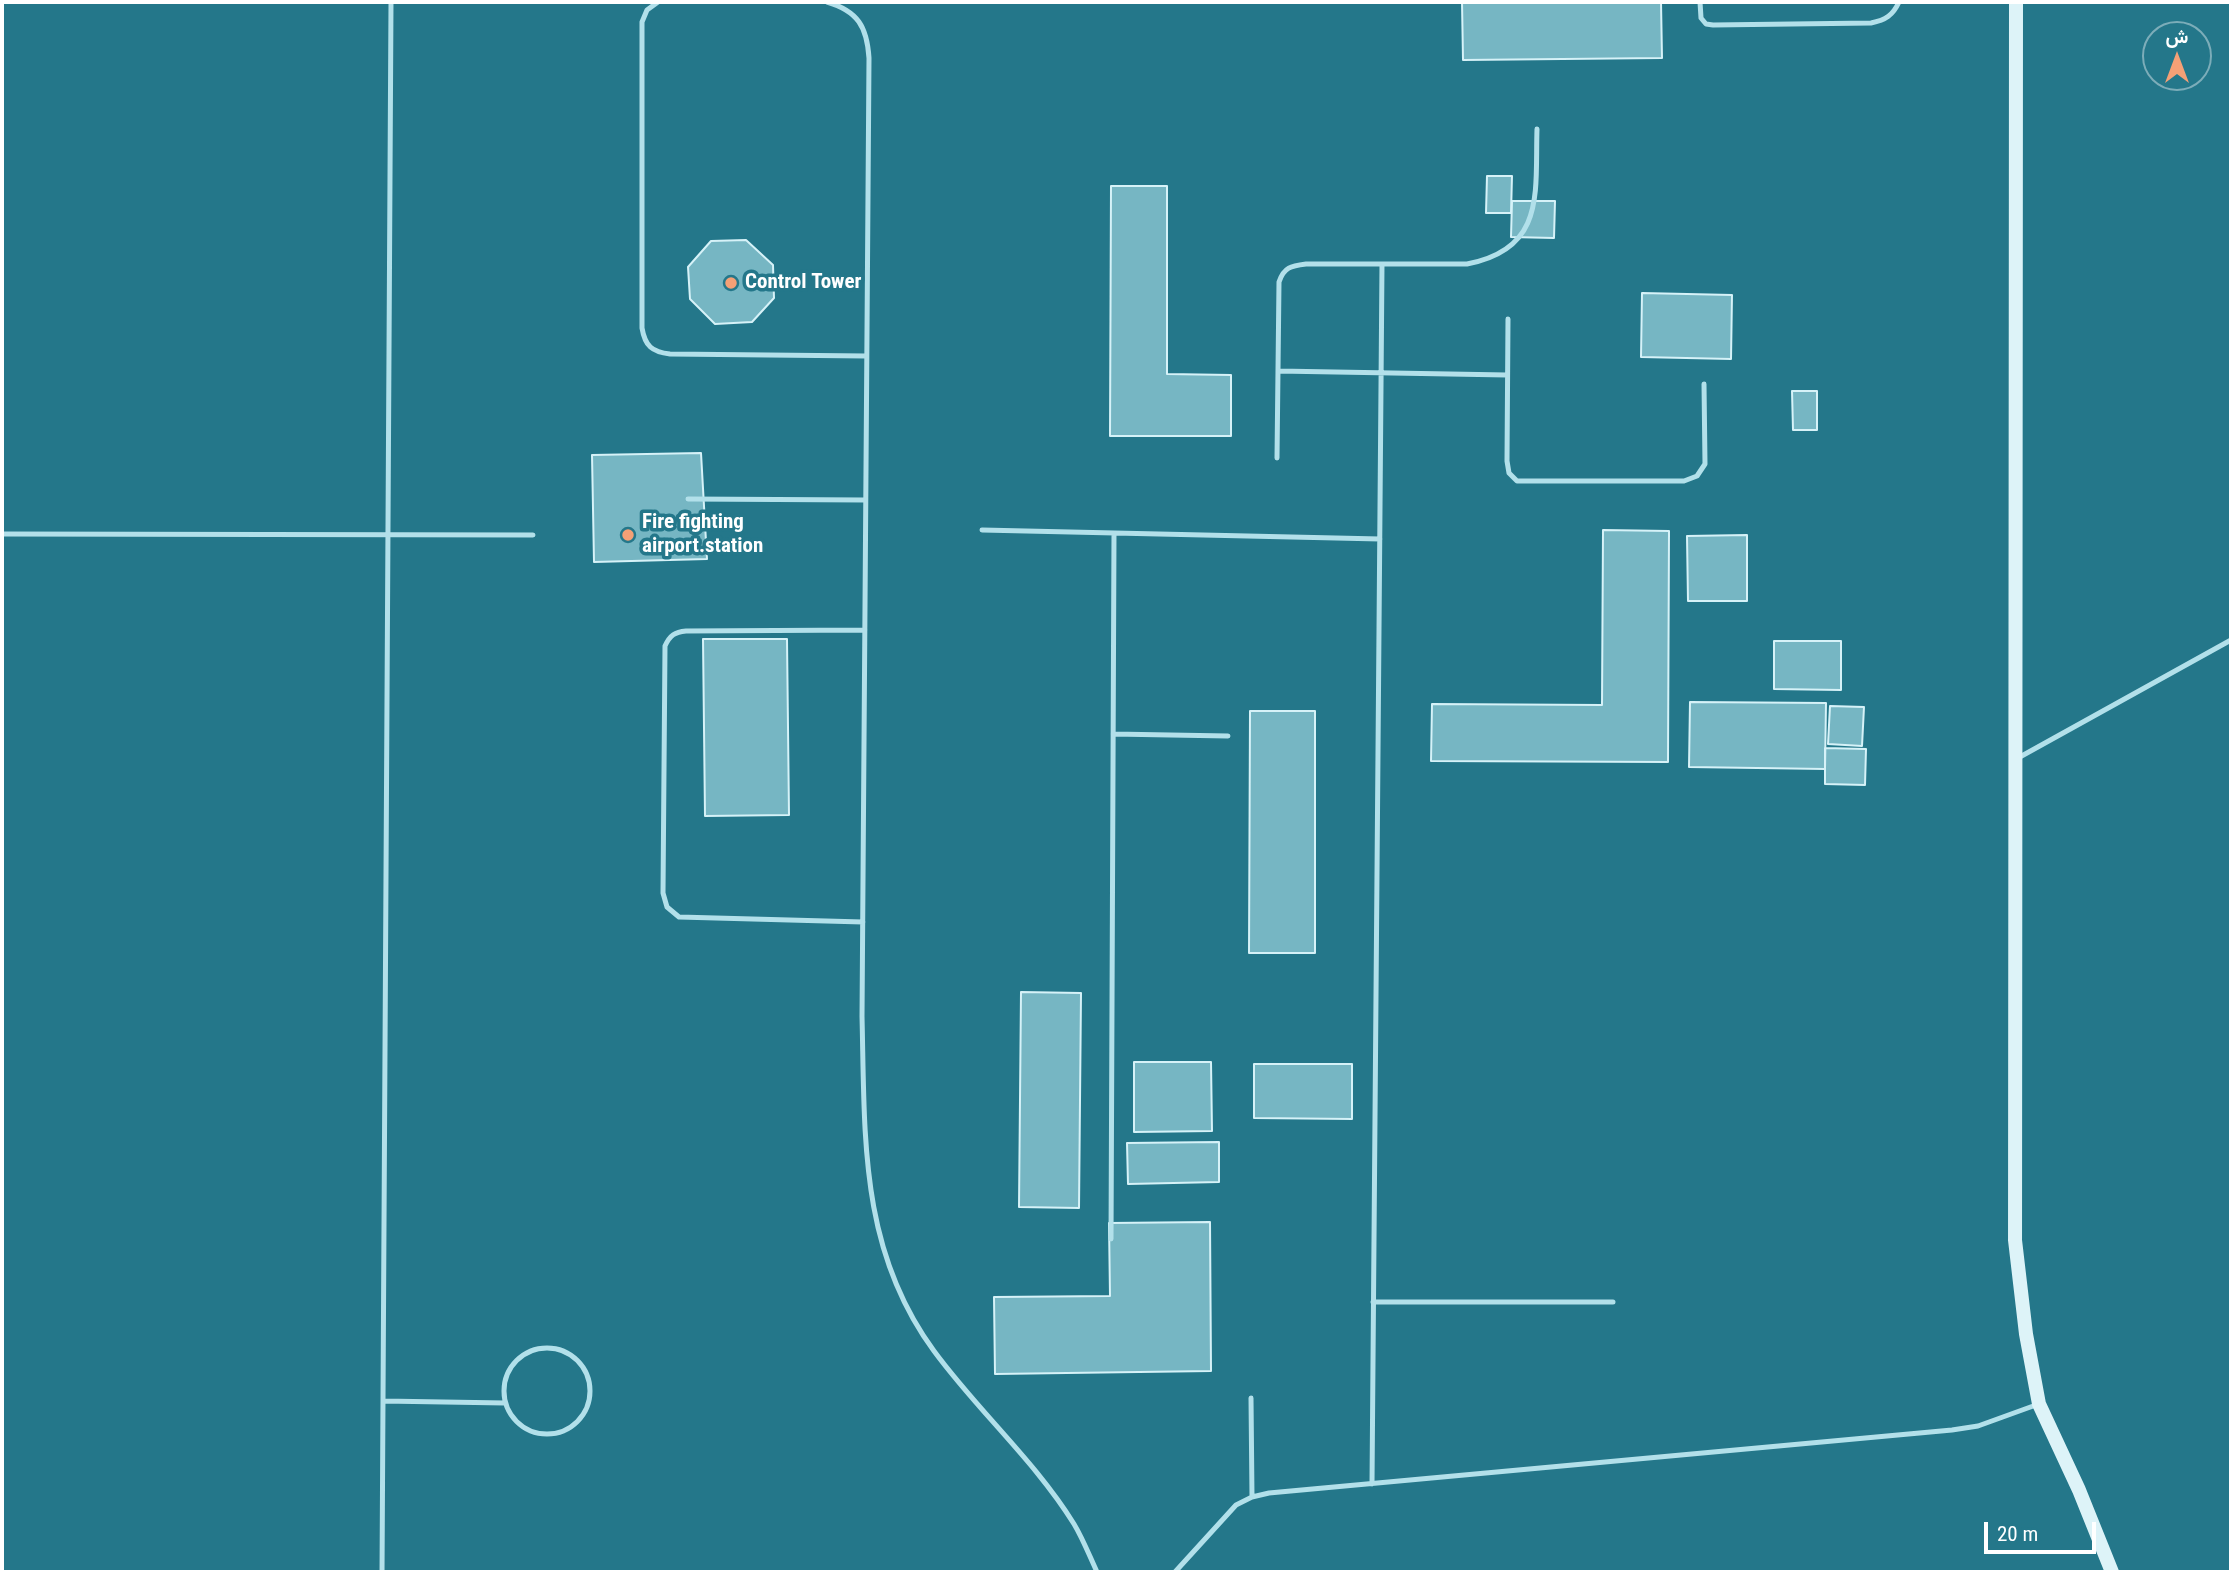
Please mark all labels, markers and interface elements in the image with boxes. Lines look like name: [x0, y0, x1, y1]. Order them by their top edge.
north arrow: [2142, 21, 2212, 91]
text: ش: [2166, 25, 2188, 48]
place label: Control Tower: [745, 270, 861, 296]
marker: Control Tower: [723, 275, 739, 291]
place label: Fire fighting airport.station: [642, 510, 763, 560]
marker: Fire fighting airport.station: [620, 527, 636, 543]
scale bar: [1988, 1508, 2100, 1552]
text: 20 m: [1997, 1522, 2038, 1546]

